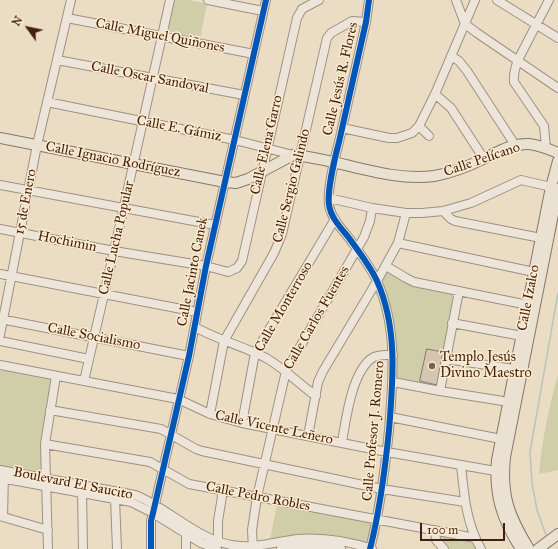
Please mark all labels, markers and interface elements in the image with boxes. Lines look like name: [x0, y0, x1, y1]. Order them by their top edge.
north arrow: [8, 8, 48, 48]
text: N: [10, 14, 26, 29]
street label: Calle Miguel Quiñones: [94, 15, 226, 57]
street label: Calle Jesús R. Flores: [320, 21, 362, 137]
street label: Calle Oscar Sandoval: [90, 58, 210, 98]
street label: Calle Elena Garro: [247, 94, 287, 196]
street label: Calle E. Gámiz: [135, 113, 223, 145]
street label: Calle Sergio Galindo: [270, 127, 314, 245]
street label: Calle Ignacio Rodríguez: [44, 139, 182, 181]
street label: Calle Pelícano: [442, 139, 522, 181]
street label: 15 de Enero: [11, 168, 41, 236]
street label: Calle Lucha Popular: [96, 179, 138, 297]
street label: Calle Jacinto Canek: [174, 216, 212, 328]
street label: Hochimin: [36, 228, 98, 256]
street label: Calle Monterroso: [251, 259, 317, 355]
street label: Calle Carlos Fuentes: [280, 263, 354, 373]
street label: Calle Izalco: [514, 264, 544, 332]
street label: Calle Socialismo: [46, 320, 142, 354]
place label: Templo Jesús Divino Maestro: [440, 350, 532, 382]
street label: Calle Profesor J. Romero: [359, 360, 389, 502]
marker: Templo Jesús Divino Maestro: [427, 361, 437, 371]
street label: Calle Vicente Leñero: [213, 407, 335, 449]
street label: Boulevard El Saucito: [12, 464, 134, 504]
street label: Calle Pedro Robles: [204, 479, 312, 515]
scale bar: [422, 515, 507, 541]
text: 100 m: [427, 523, 458, 537]

